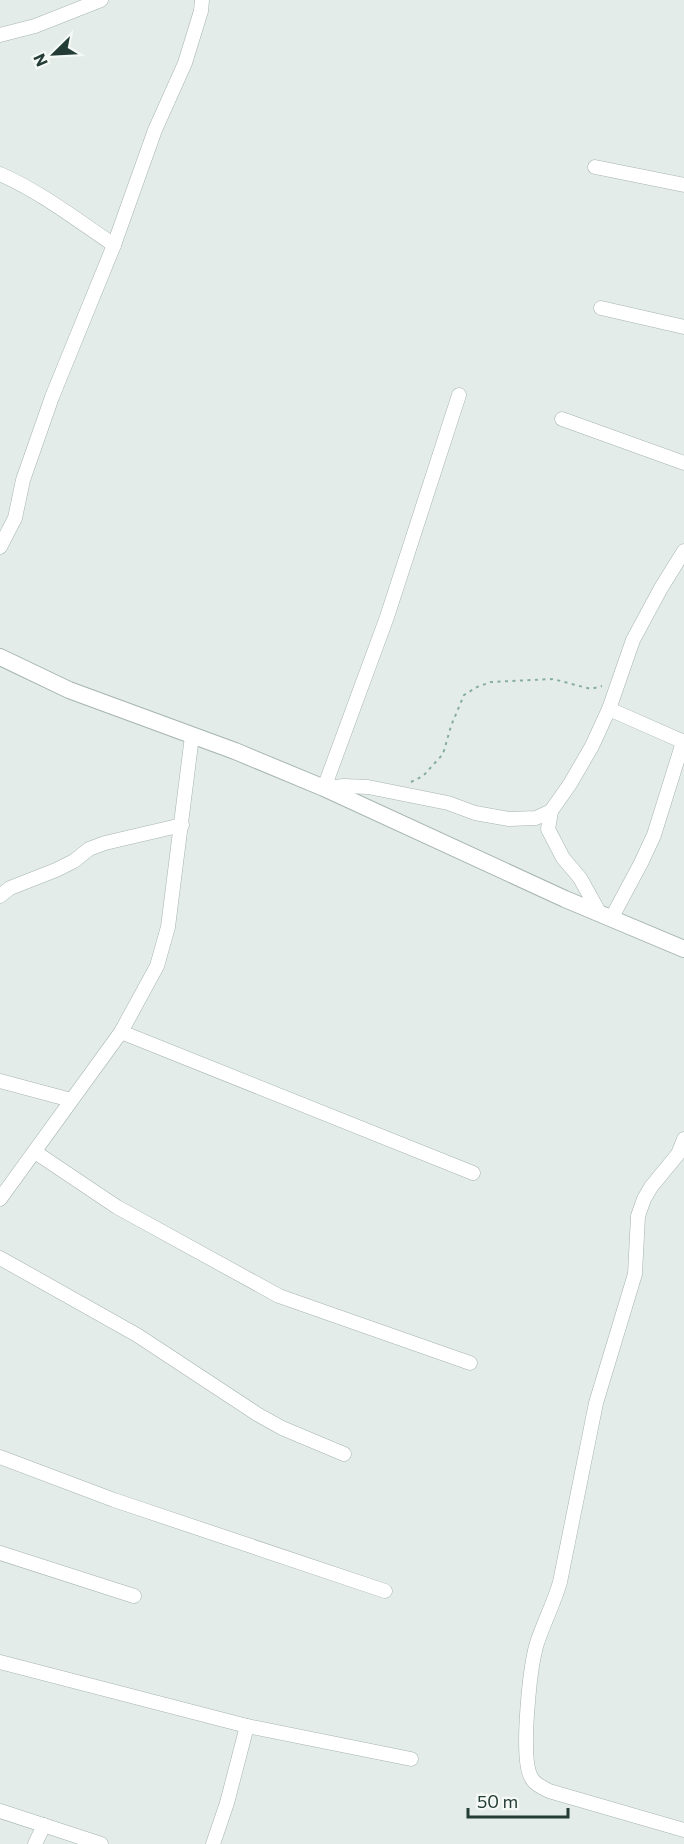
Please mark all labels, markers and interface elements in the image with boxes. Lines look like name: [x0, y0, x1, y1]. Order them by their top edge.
north arrow: [24, 24, 84, 84]
text: N: [29, 51, 51, 70]
scale bar: [468, 1781, 568, 1819]
text: 50 m: [477, 1790, 518, 1812]

